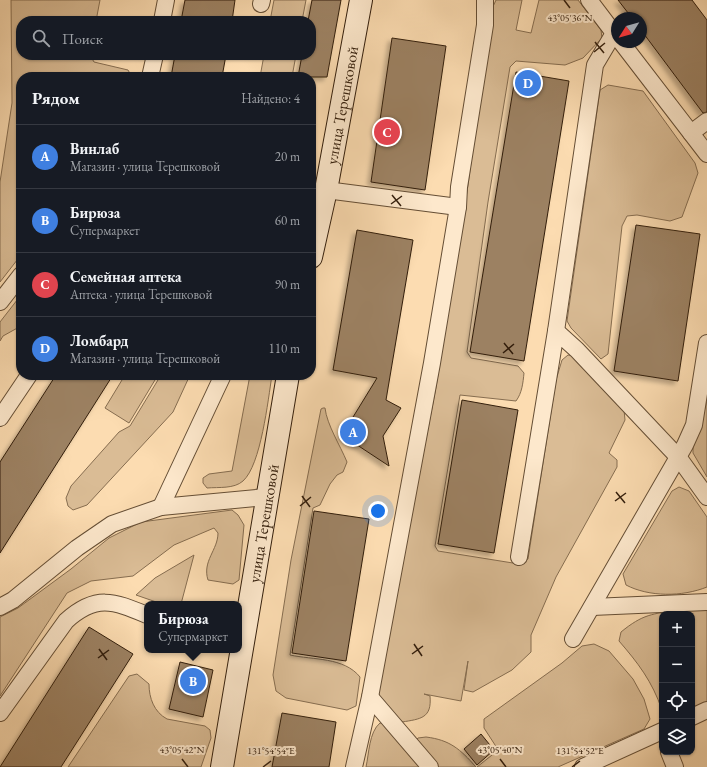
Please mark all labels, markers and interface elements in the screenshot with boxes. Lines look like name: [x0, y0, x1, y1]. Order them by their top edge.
text: 43°05'36"N: [548, 11, 593, 24]
north arrow: [611, 12, 647, 48]
search box: [16, 16, 316, 60]
icon: search: [30, 27, 52, 49]
text: Поиск: [62, 29, 103, 48]
street label: улица Терешковой: [321, 44, 363, 166]
pin: D: [515, 68, 541, 98]
text: Рядом: [32, 87, 80, 109]
text: Найдено: 4: [241, 90, 300, 107]
pin: C: [374, 117, 400, 147]
text: Винлаб: [70, 139, 119, 158]
text: A: [40, 148, 50, 165]
text: 20 m: [275, 148, 300, 165]
text: Магазин · улица Терешковой: [70, 158, 220, 175]
text: Бирюза: [70, 203, 120, 222]
text: B: [41, 212, 49, 229]
text: 60 m: [275, 212, 300, 229]
text: Супермаркет: [70, 222, 140, 239]
text: Семейная аптека: [70, 267, 182, 286]
text: C: [40, 276, 50, 293]
text: 90 m: [275, 276, 300, 293]
text: Аптека · улица Терешковой: [70, 286, 212, 303]
text: Ломбард: [70, 331, 129, 350]
text: D: [40, 340, 50, 357]
text: 110 m: [269, 340, 300, 357]
text: Магазин · улица Терешковой: [70, 350, 220, 367]
pin: A: [340, 417, 366, 447]
street label: улица Терешковой: [243, 462, 284, 584]
your location: [368, 501, 388, 521]
popup: [144, 601, 242, 653]
text: Бирюза: [158, 609, 209, 628]
map controls: [659, 611, 695, 755]
button: +: [659, 611, 695, 647]
text: Супермаркет: [158, 628, 228, 645]
button: −: [659, 647, 695, 683]
pin: B: [180, 666, 206, 696]
button: locate: [659, 683, 695, 719]
button: layers: [659, 719, 695, 755]
text: 43°05'42"N: [160, 743, 205, 756]
text: 43°05'40"N: [478, 743, 523, 756]
text: 131°54'54"E: [247, 744, 295, 757]
text: 131°54'52"E: [556, 744, 604, 757]

